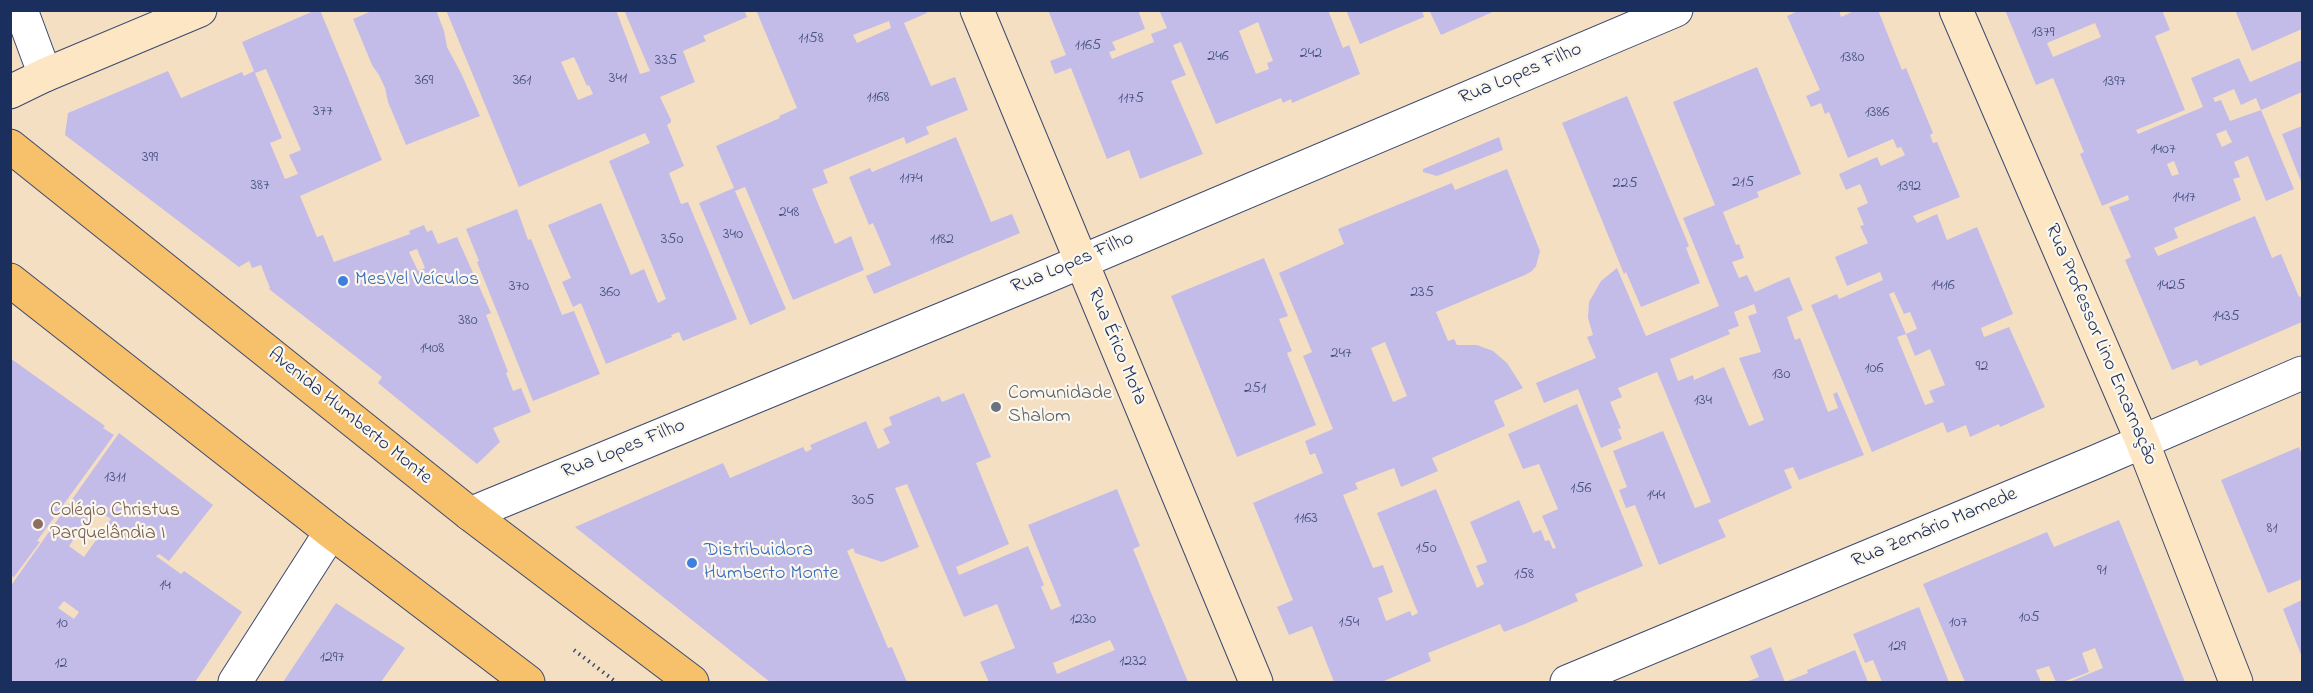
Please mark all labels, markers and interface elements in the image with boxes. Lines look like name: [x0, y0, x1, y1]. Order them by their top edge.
house number: 1379: [2031, 23, 2055, 43]
house number: 1158: [798, 29, 824, 49]
house number: 1165: [1075, 36, 1101, 56]
street label: Rua Lopes Filho: [1456, 38, 1586, 112]
house number: 242: [1300, 44, 1322, 64]
house number: 246: [1207, 47, 1229, 67]
house number: 1380: [1840, 48, 1864, 68]
house number: 335: [655, 51, 677, 71]
house number: 341: [609, 69, 627, 89]
house number: 369: [415, 71, 433, 91]
house number: 361: [513, 71, 531, 91]
house number: 1397: [2102, 72, 2126, 92]
house number: 1168: [866, 88, 890, 108]
house number: 1175: [1118, 89, 1144, 109]
house number: 377: [313, 102, 333, 122]
house number: 1386: [1865, 103, 1889, 123]
house number: 1407: [2150, 140, 2176, 160]
house number: 399: [142, 148, 158, 168]
house number: 1174: [899, 169, 923, 189]
house number: 215: [1732, 173, 1754, 193]
house number: 225: [1612, 174, 1638, 194]
house number: 387: [250, 176, 270, 196]
house number: 1392: [1897, 177, 1921, 197]
house number: 1417: [2172, 188, 2196, 208]
house number: 248: [779, 203, 799, 223]
street label: Rua Professor Lino Encarnação: [2038, 221, 2162, 469]
house number: 340: [723, 225, 743, 245]
street label: Rua Lopes Filho: [1008, 227, 1138, 301]
house number: 350: [661, 230, 683, 250]
house number: 1182: [930, 230, 954, 250]
place label: MesVel Veículos: [355, 269, 479, 293]
marker: MesVel Veículos: [336, 274, 350, 288]
house number: 1416: [1931, 276, 1955, 296]
house number: 1425: [2157, 276, 2185, 296]
house number: 370: [509, 277, 529, 297]
house number: 360: [600, 283, 620, 303]
house number: 235: [1410, 283, 1434, 303]
street label: Rua Érico Mota: [1081, 285, 1151, 409]
house number: 1435: [2212, 307, 2240, 327]
house number: 380: [458, 311, 478, 331]
house number: 1408: [420, 339, 444, 359]
street label: Avenida Humberto Monte: [262, 343, 436, 491]
house number: 247: [1330, 344, 1352, 364]
house number: 92: [1976, 357, 1988, 377]
house number: 106: [1864, 359, 1884, 379]
house number: 130: [1772, 365, 1790, 385]
house number: 251: [1244, 379, 1266, 399]
place label: Comunidade Shalom: [1008, 383, 1112, 430]
house number: 134: [1694, 391, 1712, 411]
marker: Comunidade Shalom: [989, 400, 1003, 414]
street label: Rua Lopes Filho: [559, 414, 689, 486]
house number: 1311: [104, 468, 126, 488]
house number: 156: [1570, 479, 1592, 499]
street label: Rua Zemário Mamede: [1849, 483, 2021, 575]
house number: 144: [1647, 486, 1665, 506]
house number: 305: [852, 491, 874, 511]
place label: Colégio Christus Parquelândia I: [50, 500, 180, 547]
house number: 1163: [1294, 509, 1318, 529]
marker: Colégio Christus Parquelândia I: [31, 517, 45, 531]
house number: 81: [2266, 519, 2278, 539]
house number: 150: [1415, 539, 1437, 559]
place label: Distribuidora Humberto Monte: [704, 540, 838, 587]
marker: Distribuidora Humberto Monte: [685, 556, 699, 570]
house number: 91: [2097, 561, 2107, 581]
house number: 158: [1514, 565, 1534, 585]
house number: 14: [159, 576, 171, 596]
house number: 105: [2018, 608, 2040, 628]
house number: 1230: [1070, 610, 1096, 630]
house number: 154: [1339, 613, 1359, 633]
house number: 107: [1949, 613, 1967, 633]
house number: 10: [56, 614, 68, 634]
house number: 129: [1888, 637, 1906, 657]
house number: 1297: [320, 648, 344, 668]
house number: 1232: [1119, 652, 1147, 672]
house number: 12: [54, 654, 68, 674]

